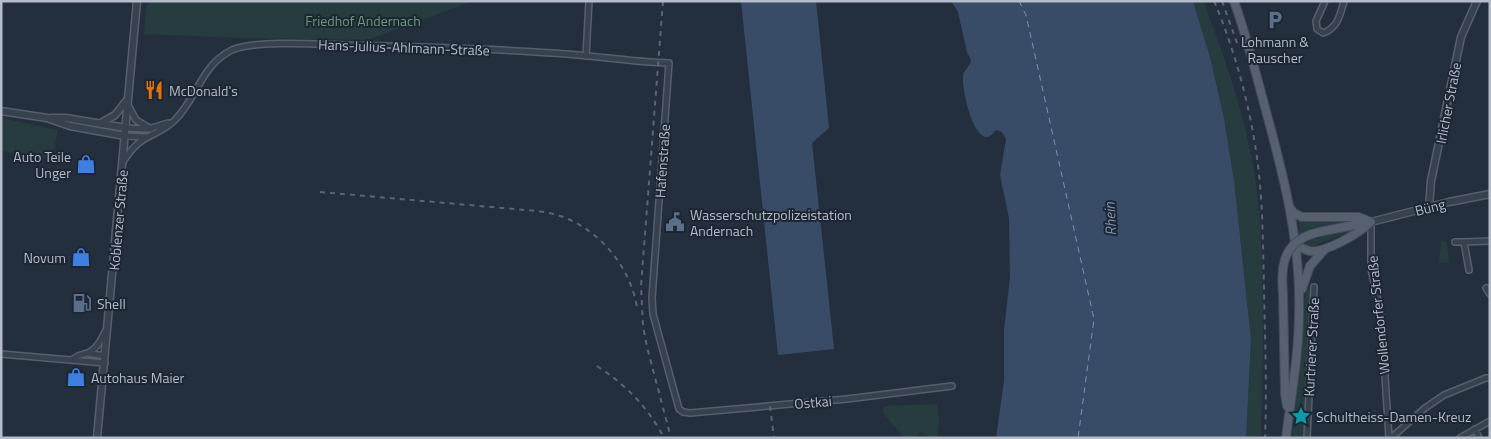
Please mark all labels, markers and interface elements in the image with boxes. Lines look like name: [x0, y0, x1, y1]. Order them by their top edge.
parking icon: Lohmann & Rauscher: [1264, 9, 1286, 31]
park label: Friedhof Andernach: [305, 10, 421, 31]
place label: Lohmann & Rauscher: [1241, 31, 1309, 68]
street label: Hans-Julius-Ahlmann-Straße: [318, 34, 490, 60]
street label: Irlicher Straße: [1430, 60, 1466, 146]
restaurant icon: McDonald's: [143, 79, 165, 101]
place label: McDonald's: [169, 80, 238, 101]
street label: Hafenstraße: [649, 123, 675, 199]
place label: Auto Teile Unger: [13, 146, 71, 183]
shop icon: Auto Teile Unger: [75, 153, 97, 175]
street label: Koblenzer Straße: [103, 169, 133, 271]
street label: Büng: [1413, 193, 1447, 221]
water label: Rhein: [1098, 201, 1122, 236]
place label: Wasserschutzpolizeistation Andernach: [690, 204, 852, 241]
public building icon: Wasserschutzpolizeistation Andernach: [664, 211, 686, 233]
shop icon: Novum: [70, 246, 92, 268]
place label: Novum: [23, 247, 66, 268]
street label: Wollendorfer Straße: [1361, 255, 1395, 375]
fuel station icon: Shell: [71, 292, 93, 314]
place label: Shell: [97, 293, 126, 314]
street label: Kurtrierer Straße: [1298, 297, 1324, 397]
shop icon: Autohaus Maier: [65, 366, 87, 388]
place label: Autohaus Maier: [91, 367, 185, 388]
street label: Ostkai: [793, 390, 833, 414]
place icon: Schultheiss-Damen-Kreuz: [1290, 405, 1312, 427]
place label: Schultheiss-Damen-Kreuz: [1316, 406, 1471, 427]

